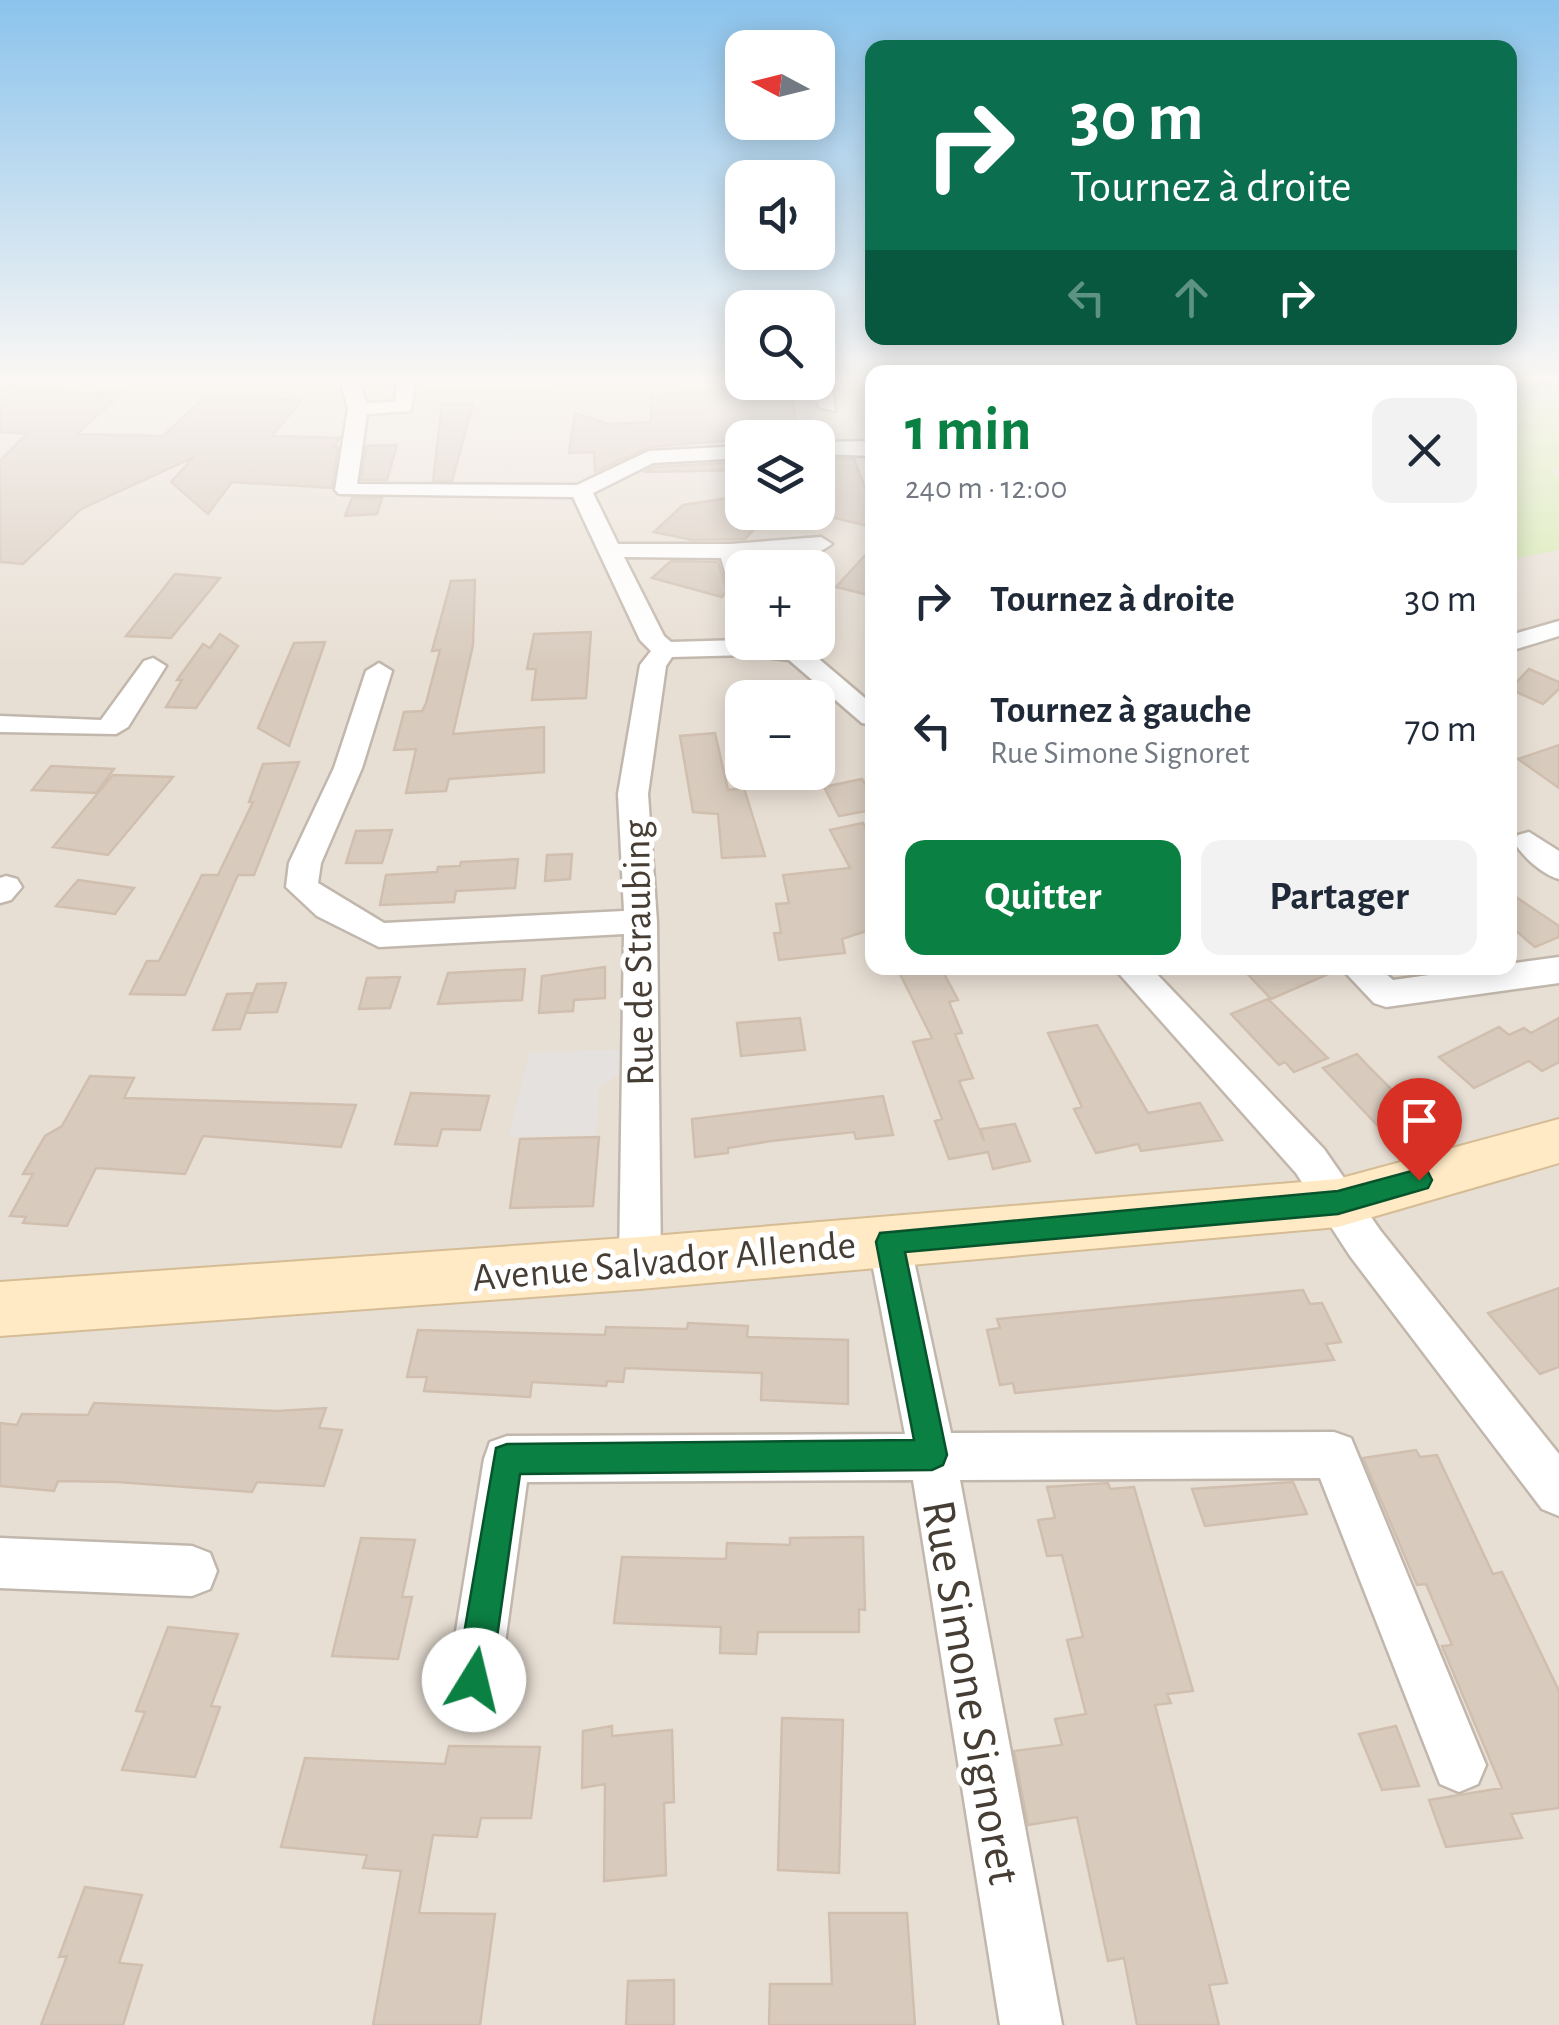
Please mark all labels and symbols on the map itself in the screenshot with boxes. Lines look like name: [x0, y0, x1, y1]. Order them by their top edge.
north arrow: [725, 30, 835, 140]
street label: Rue de Straubing: [617, 819, 661, 1086]
pin: [1377, 1078, 1462, 1181]
street label: Avenue Salvador Allende: [471, 1225, 858, 1299]
street label: Rue Simone Signoret: [913, 1497, 1027, 1888]
position arrow: [422, 1628, 526, 1732]

